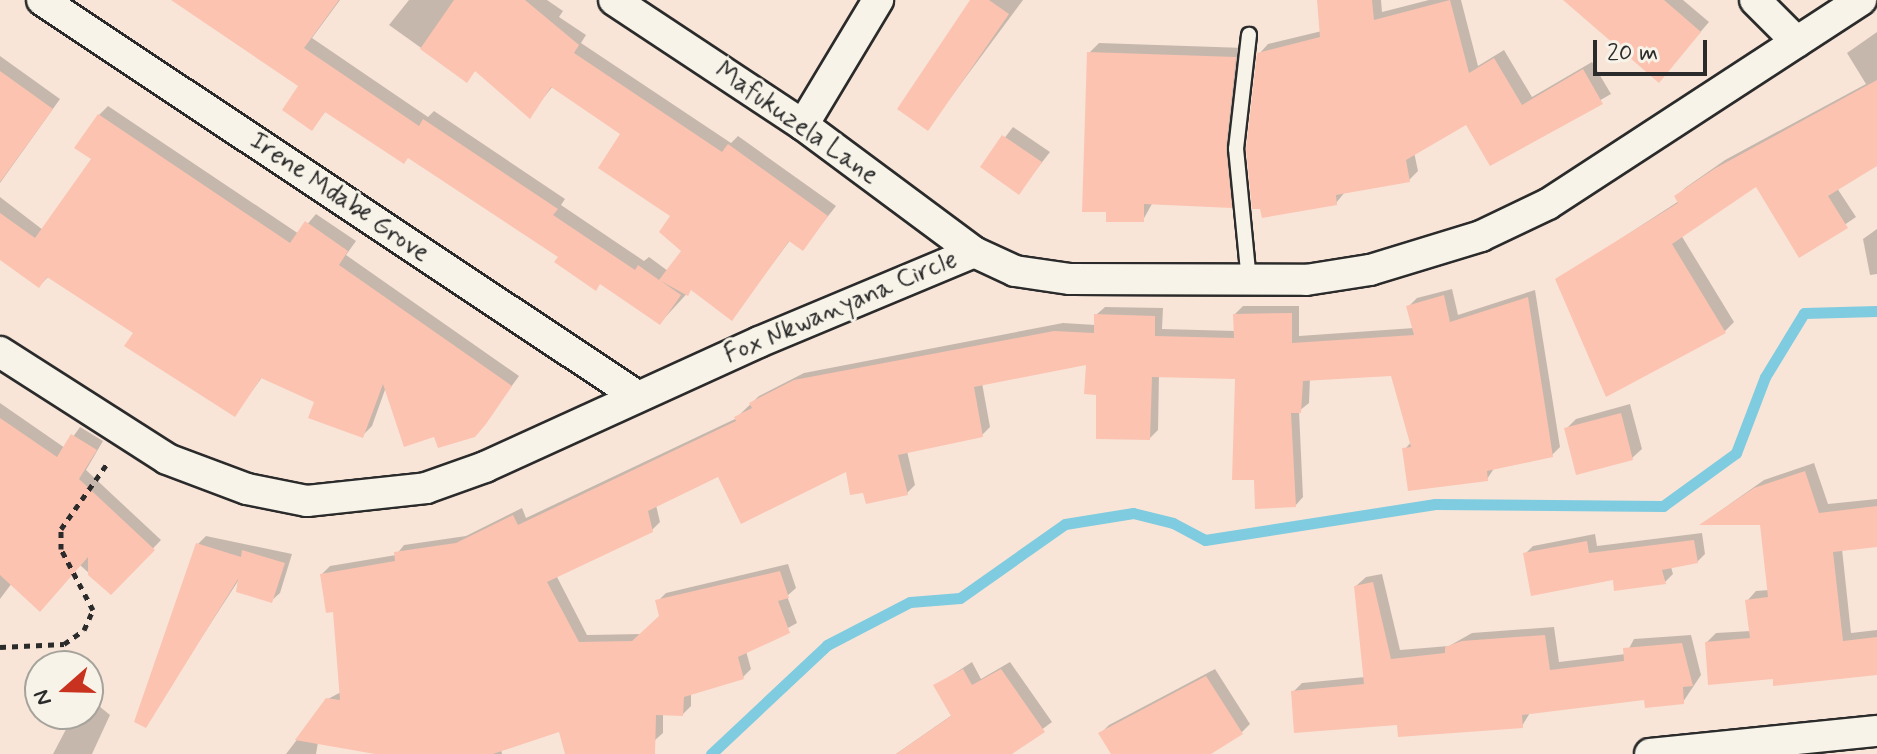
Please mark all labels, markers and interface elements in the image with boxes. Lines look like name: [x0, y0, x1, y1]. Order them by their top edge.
scale bar: [1597, 24, 1711, 74]
text: 20 m: [1607, 38, 1658, 69]
street label: Mafukuzela Lane: [709, 56, 883, 192]
street label: Irene Mdabe Grove: [242, 125, 436, 271]
street label: Fox Nkwanyana Circle: [717, 244, 965, 372]
north arrow: [24, 650, 104, 730]
text: N: [28, 686, 59, 709]

